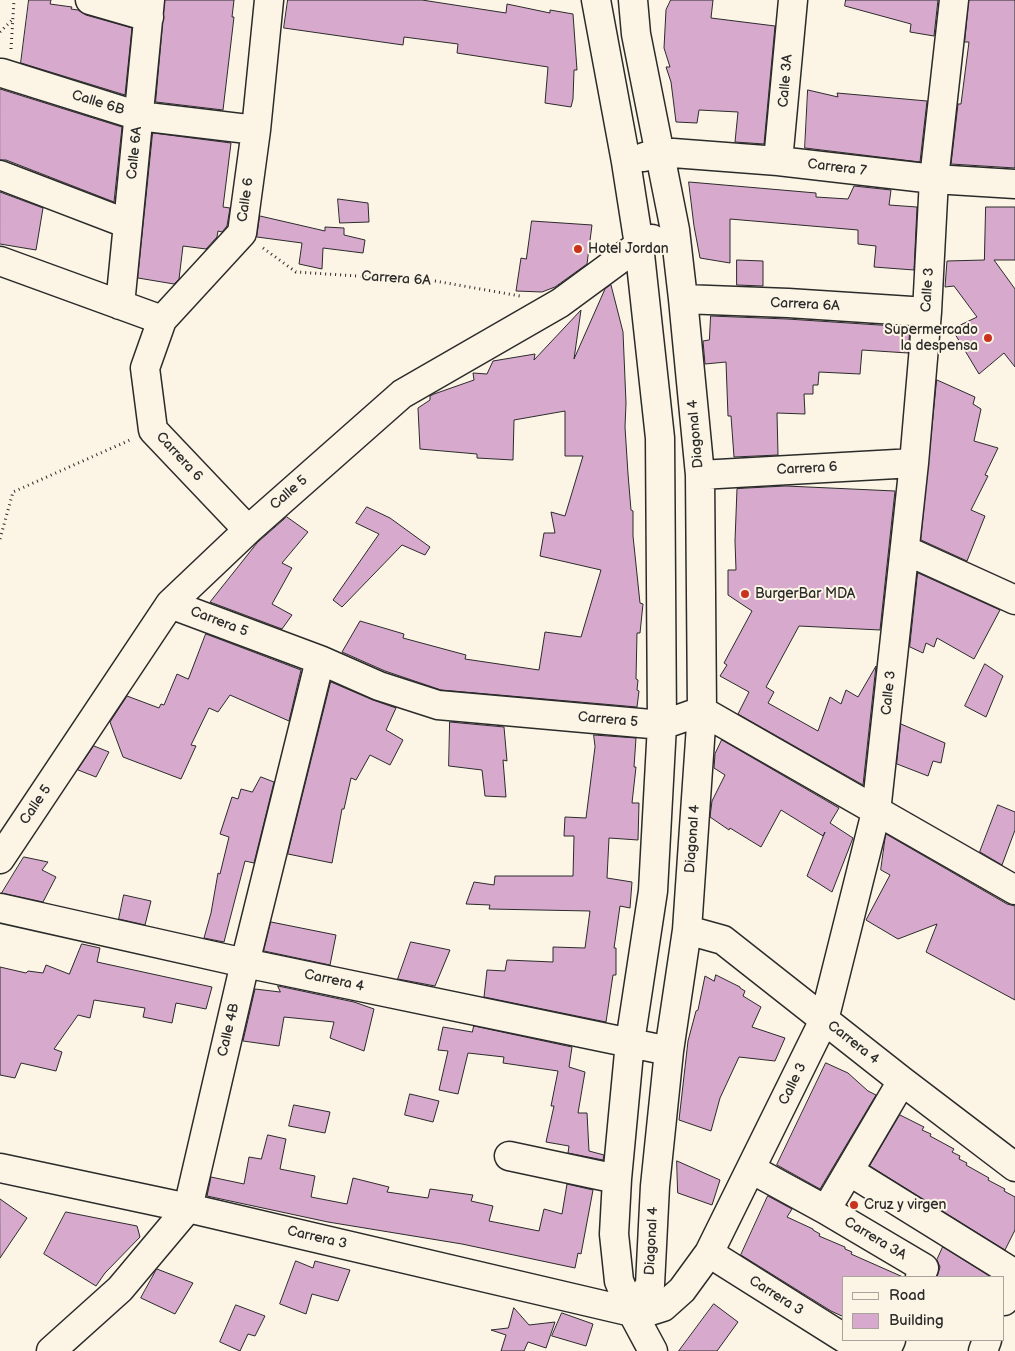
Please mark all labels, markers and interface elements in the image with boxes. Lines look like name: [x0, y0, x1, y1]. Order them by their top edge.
street label: Calle 3A: [775, 54, 797, 108]
street label: Calle 6B: [70, 87, 126, 119]
street label: Calle 6A: [124, 126, 146, 180]
street label: Carrera 7: [807, 156, 867, 180]
street label: Calle 6: [235, 177, 257, 223]
place label: Hotel Jordan: [588, 241, 669, 257]
marker: Hotel Jordan: [572, 243, 584, 255]
street label: Calle 3: [918, 267, 938, 313]
street label: Carrera 6A: [361, 268, 431, 290]
street label: Carrera 6A: [770, 295, 840, 315]
place label: Supermercado la despensa: [884, 322, 978, 354]
marker: Supermercado la despensa: [982, 332, 994, 344]
street label: Diagonal 4: [685, 399, 707, 469]
street label: Carrera 6: [152, 429, 206, 485]
street label: Carrera 6: [776, 459, 838, 479]
street label: Calle 5: [267, 472, 311, 514]
place label: BurgerBar MDA: [755, 586, 855, 602]
marker: BurgerBar MDA: [739, 588, 751, 600]
street label: Carrera 5: [188, 603, 250, 641]
street label: Calle 3: [878, 670, 900, 716]
street label: Carrera 5: [577, 709, 639, 731]
street label: Calle 5: [17, 782, 55, 828]
street label: Diagonal 4: [682, 804, 704, 874]
street label: Carrera 4: [302, 966, 366, 996]
street label: Calle 4B: [215, 1002, 243, 1058]
street label: Carrera 4: [824, 1018, 882, 1068]
street label: Calle 3: [776, 1060, 810, 1108]
place label: Cruz y virgen: [864, 1197, 946, 1213]
marker: Cruz y virgen: [848, 1199, 860, 1211]
street label: Diagonal 4: [642, 1206, 662, 1276]
street label: Carrera 3A: [841, 1214, 909, 1264]
street label: Carrera 3: [285, 1223, 349, 1253]
street label: Carrera 3: [746, 1273, 806, 1319]
legend: [842, 1276, 1005, 1341]
text: Road: [889, 1286, 925, 1305]
text: Building: [889, 1311, 944, 1330]

